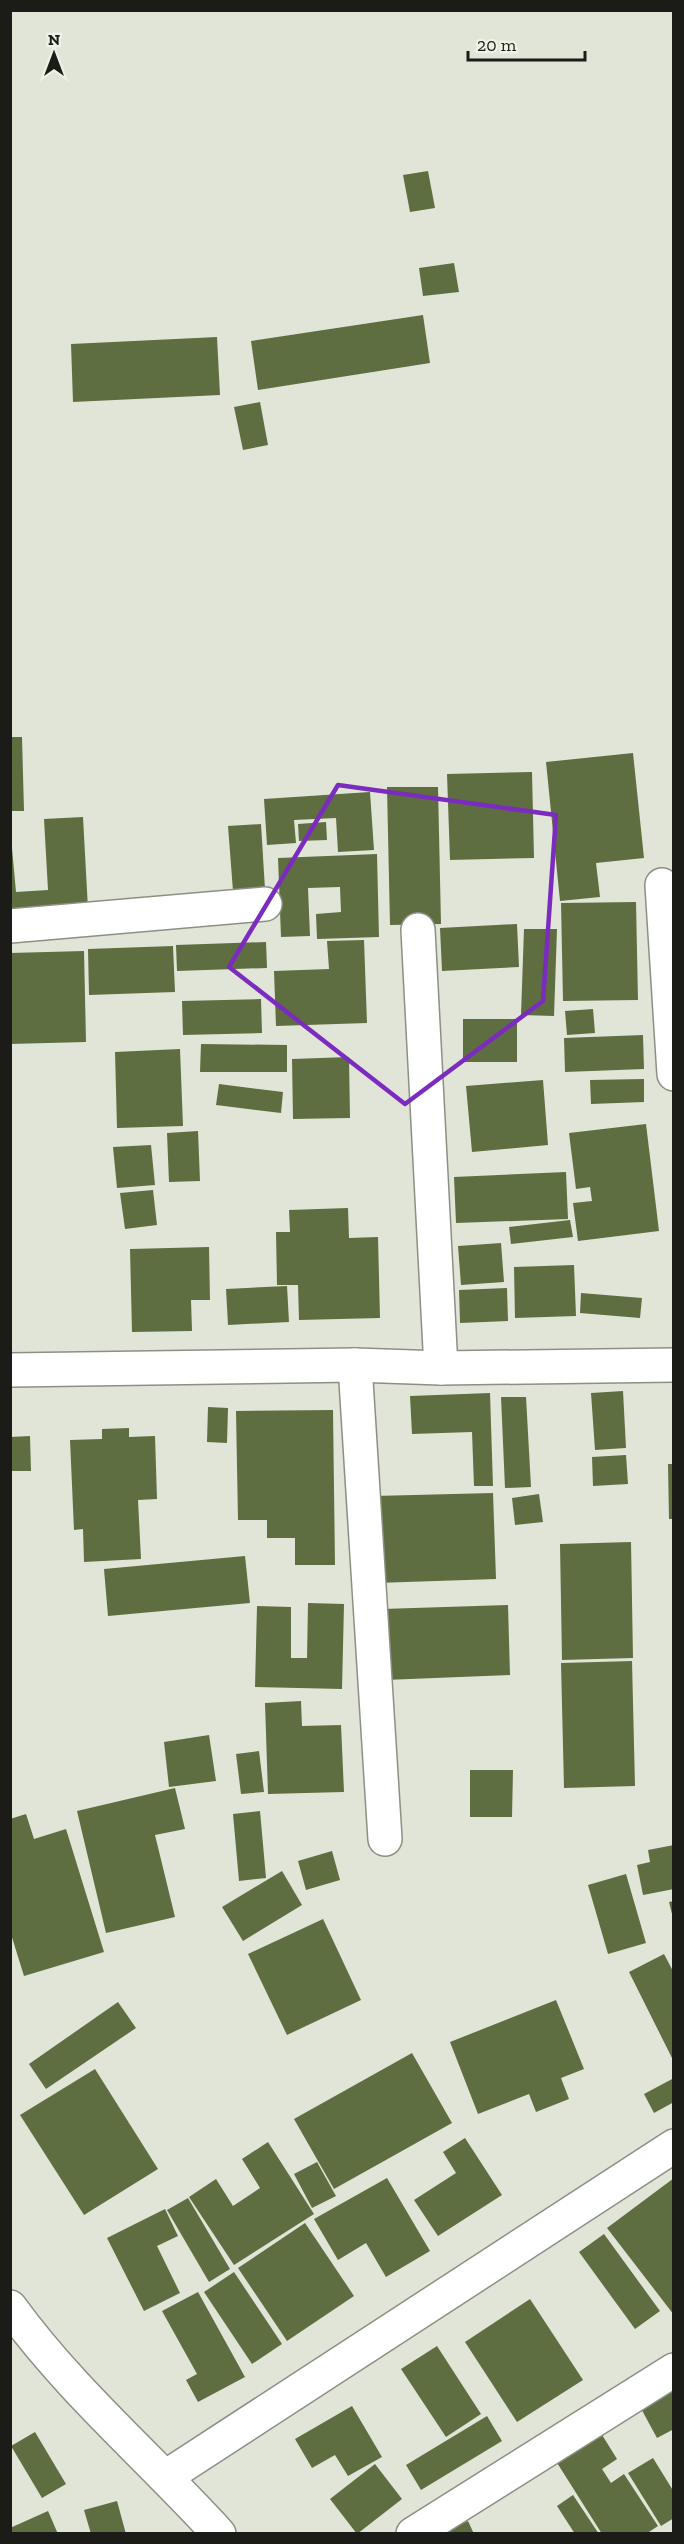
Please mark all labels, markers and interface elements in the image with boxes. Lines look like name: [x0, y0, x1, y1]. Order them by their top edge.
north arrow: [24, 24, 84, 84]
scale bar: [468, 24, 585, 62]
text: N: [48, 30, 60, 49]
text: 20 m: [477, 34, 517, 56]

